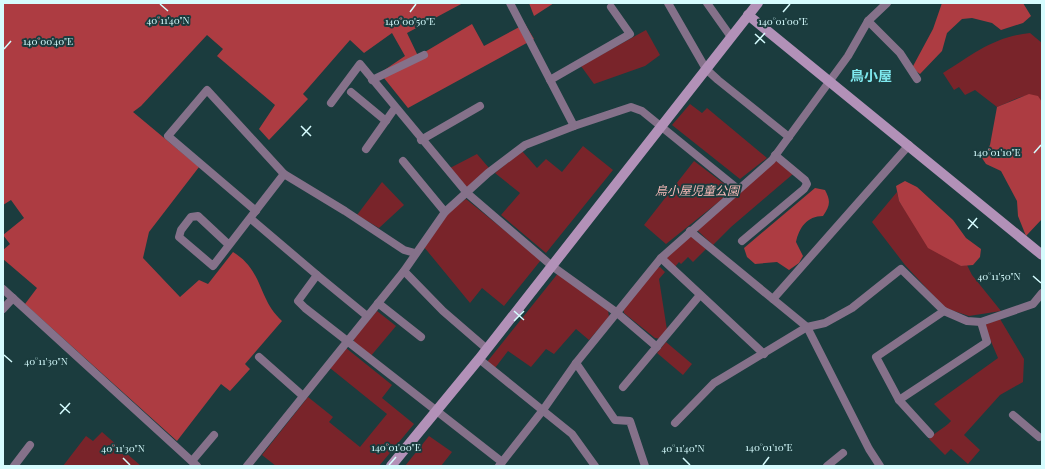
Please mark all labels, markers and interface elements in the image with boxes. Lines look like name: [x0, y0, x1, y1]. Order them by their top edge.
text: 40°11'40"N: [146, 13, 190, 27]
text: 140°00'50"E: [385, 14, 435, 28]
text: 140°01'00"E: [758, 14, 808, 28]
text: 140°00'40"E: [23, 34, 73, 48]
district label: 鳥小屋: [850, 66, 892, 85]
text: 140°01'10"E: [973, 145, 1021, 159]
park label: 鳥小屋児童公園: [655, 182, 741, 198]
text: 40°11'50"N: [977, 269, 1021, 283]
text: 40°11'30"N: [24, 354, 68, 368]
text: 140°01'00"E: [371, 440, 421, 454]
text: 140°01'10"E: [745, 440, 793, 454]
text: 40°11'30"N: [101, 441, 145, 455]
text: 40°11'40"N: [661, 441, 705, 455]

